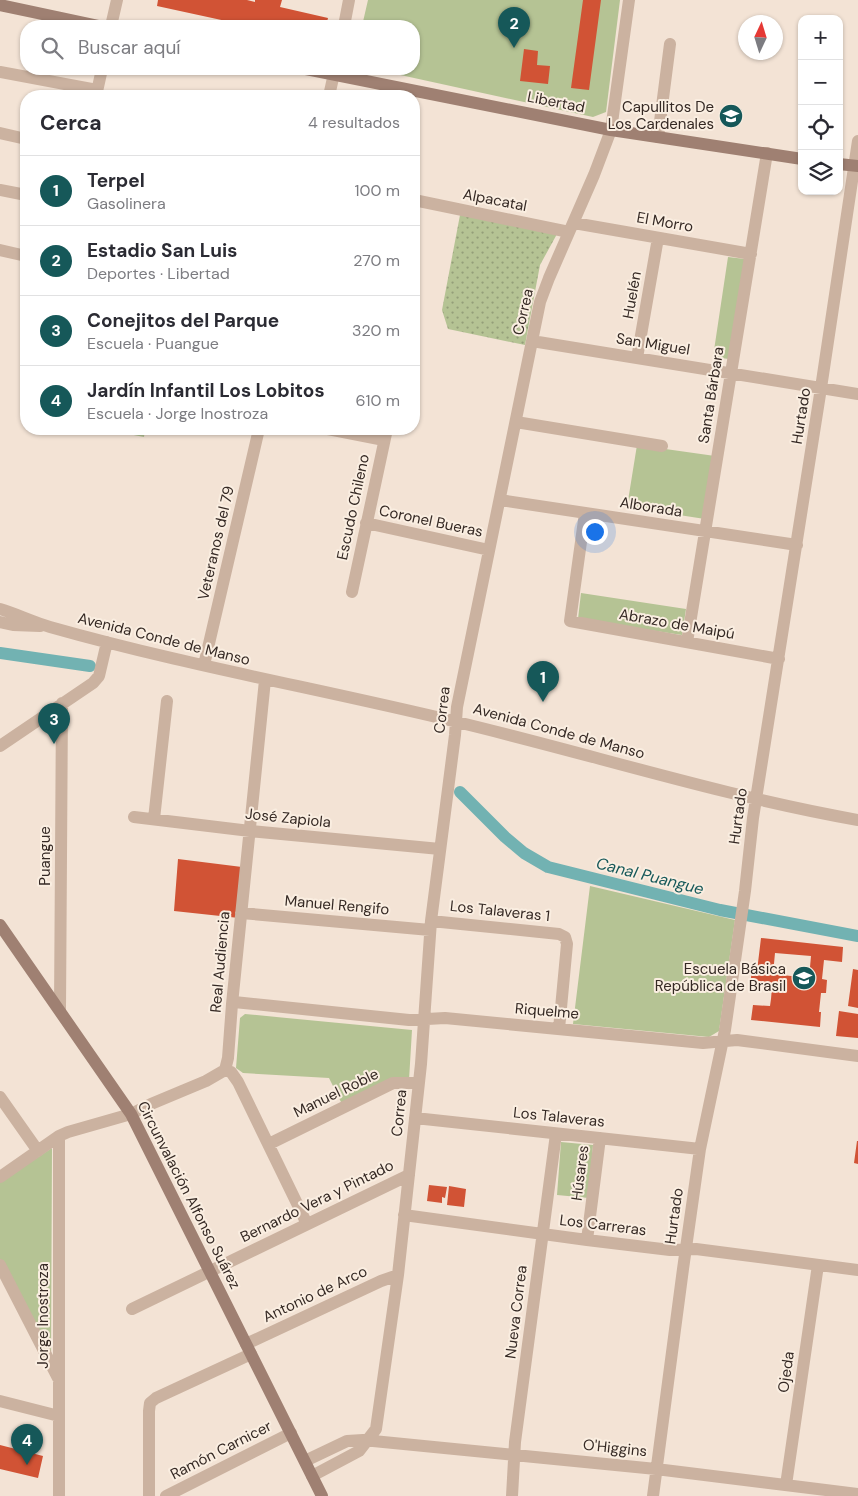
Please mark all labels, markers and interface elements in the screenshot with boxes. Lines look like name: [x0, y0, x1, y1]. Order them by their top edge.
pin: 2: [498, 7, 530, 48]
north arrow: [738, 15, 783, 60]
map controls: [798, 15, 843, 195]
button: +: [798, 15, 843, 60]
search box: [20, 20, 420, 75]
icon: search: [38, 34, 66, 62]
text: Buscar aquí: [78, 35, 181, 60]
button: −: [798, 60, 843, 105]
street label: Libertad: [525, 87, 587, 117]
place label: Capullitos De Los Cardenales: [608, 97, 714, 134]
school or university icon: Capullitos De Los Cardenales: [718, 103, 744, 129]
button: locate: [798, 105, 843, 150]
text: Cerca: [40, 109, 102, 137]
text: 4 resultados: [308, 112, 400, 133]
button: layers: [798, 150, 843, 195]
text: Terpel: [87, 168, 145, 193]
text: 1: [53, 180, 59, 201]
text: 100 m: [355, 180, 400, 201]
street label: Alpacatal: [461, 184, 529, 216]
text: Gasolinera: [87, 193, 166, 214]
street label: El Morro: [635, 207, 695, 237]
text: Estadio San Luis: [87, 238, 237, 263]
text: 2: [51, 250, 61, 271]
text: 270 m: [353, 250, 400, 271]
text: Deportes · Libertad: [87, 263, 230, 284]
street label: Huelén: [618, 270, 646, 320]
street label: Correa: [508, 287, 538, 337]
text: Conejitos del Parque: [87, 308, 279, 333]
text: 3: [51, 320, 61, 341]
text: 320 m: [352, 320, 400, 341]
street label: San Miguel: [615, 328, 691, 360]
text: Escuela · Puangue: [87, 333, 219, 354]
street label: Santa Bárbara: [693, 345, 729, 445]
text: Jardín Infantil Los Lobitos: [87, 378, 325, 403]
street label: Hurtado: [787, 386, 815, 446]
text: 4: [51, 390, 61, 411]
text: 610 m: [356, 390, 400, 411]
text: Escuela · Jorge Inostroza: [87, 403, 268, 424]
street label: Escudo Chileno: [332, 452, 374, 562]
street label: Veteranos del 79: [193, 484, 239, 602]
street label: Alborada: [618, 492, 684, 522]
street label: Coronel Bueras: [377, 500, 485, 542]
your location: [582, 519, 608, 545]
street label: Abrazo de Maipú: [618, 604, 736, 644]
street label: Avenida Conde de Manso: [76, 608, 252, 670]
pin: 1: [527, 661, 559, 702]
street label: Correa: [429, 685, 455, 735]
street label: Avenida Conde de Manso: [471, 698, 647, 764]
pin: 3: [38, 703, 70, 744]
street label: Hurtado: [724, 786, 752, 845]
street label: José Zapiola: [244, 804, 332, 832]
street label: Puangue: [35, 826, 55, 886]
water label: Canal Puangue: [594, 852, 706, 900]
street label: Manuel Rengifo: [284, 890, 390, 920]
street label: Los Talaveras 1: [449, 896, 551, 926]
street label: Real Audiencia: [206, 911, 234, 1013]
place label: Escuela Básica República de Brasil: [655, 959, 786, 996]
school or university icon: Escuela Básica República de Brasil: [791, 965, 817, 991]
street label: Riquelme: [514, 998, 580, 1024]
street label: Manuel Roble: [290, 1064, 382, 1122]
street label: Correa: [387, 1089, 411, 1137]
street label: Circunvalación Alfonso Suárez: [133, 1098, 245, 1292]
street label: Los Talaveras: [512, 1102, 606, 1132]
street label: Húsares: [567, 1144, 593, 1202]
street label: Bernardo Vera y Pintado: [237, 1155, 397, 1247]
street label: Hurtado: [660, 1186, 688, 1245]
street label: Los Carreras: [558, 1210, 648, 1240]
street label: Antonio de Arco: [260, 1261, 370, 1327]
street label: Jorge Inostroza: [33, 1263, 53, 1369]
street label: Nueva Correa: [500, 1264, 532, 1360]
street label: Ojeda: [773, 1350, 799, 1394]
street label: Ramón Carnicer: [167, 1416, 275, 1484]
pin: 4: [11, 1424, 43, 1465]
street label: O'Higgins: [582, 1435, 648, 1461]

